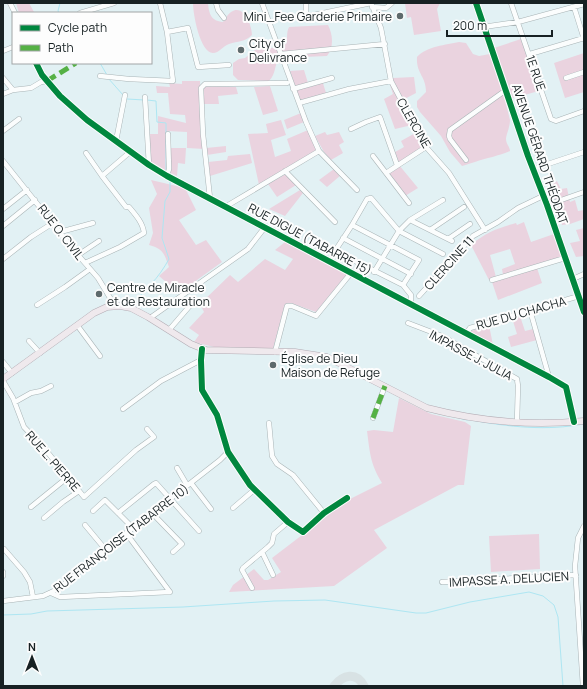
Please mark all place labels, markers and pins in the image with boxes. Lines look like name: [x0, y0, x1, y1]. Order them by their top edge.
place label: Mini_Fee Garderie Primaire: [244, 8, 392, 25]
marker: Mini_Fee Garderie Primaire: [395, 11, 405, 21]
place label: City of Delivrance: [249, 35, 307, 66]
marker: City of Delivrance: [236, 45, 246, 55]
place label: Centre de Miracle et de Restauration: [107, 279, 210, 310]
marker: Centre de Miracle et de Restauration: [94, 289, 104, 299]
place label: Église de Dieu Maison de Refuge: [281, 350, 380, 381]
marker: Église de Dieu Maison de Refuge: [268, 360, 278, 370]

